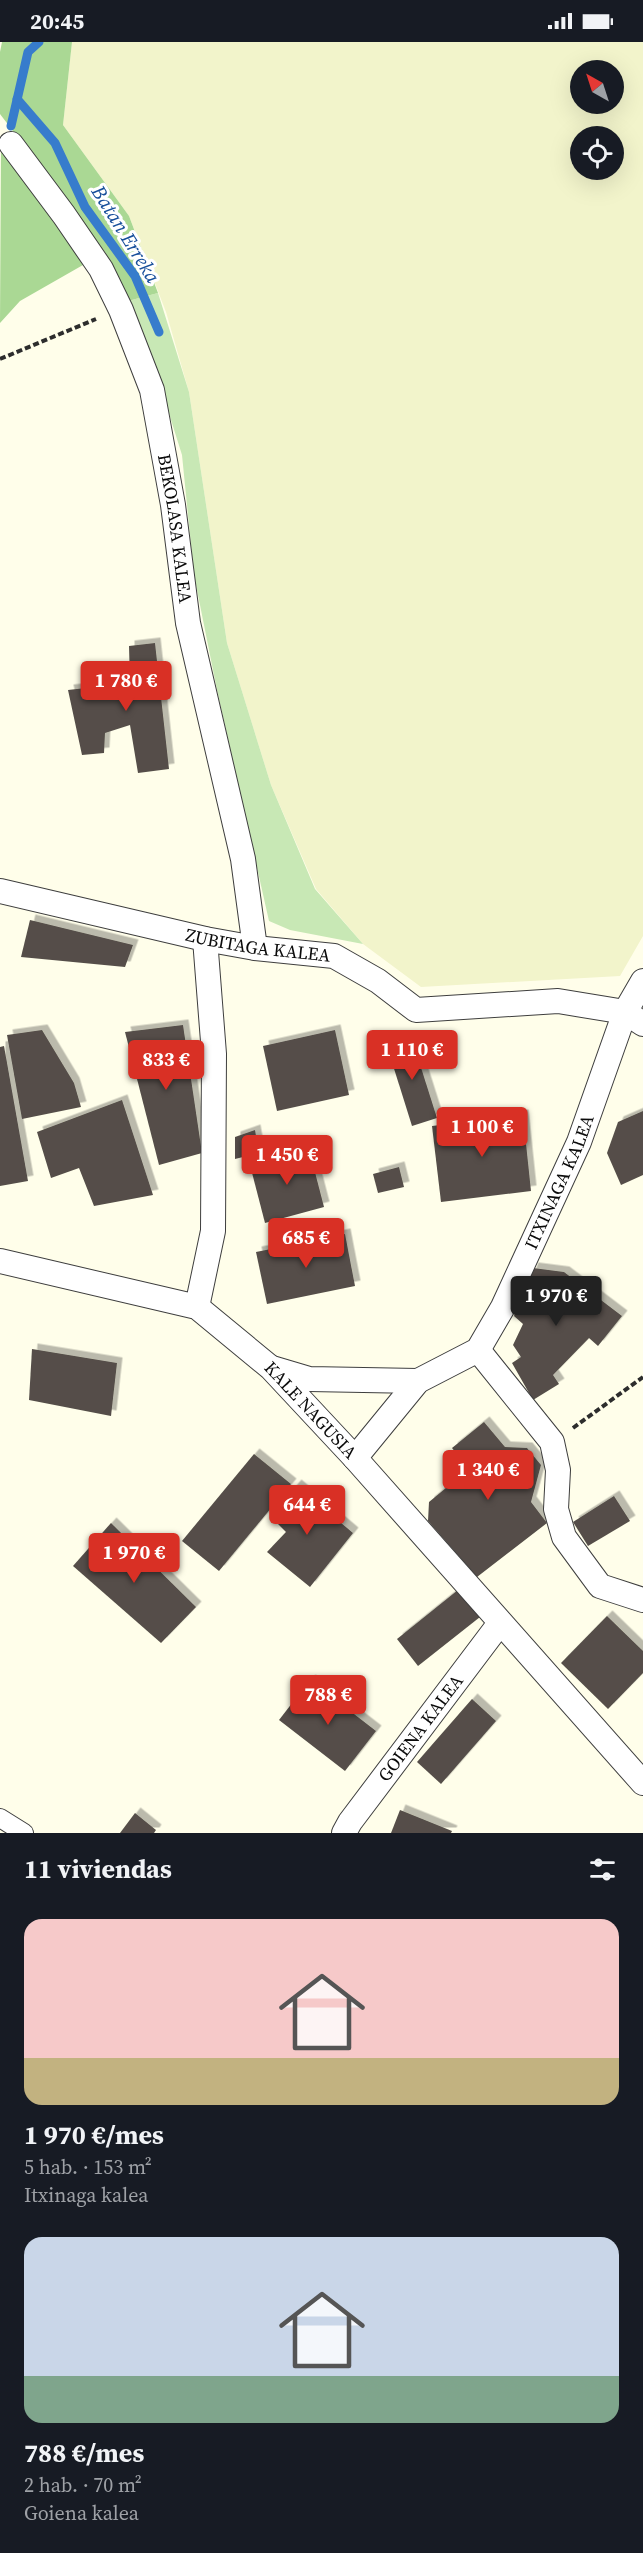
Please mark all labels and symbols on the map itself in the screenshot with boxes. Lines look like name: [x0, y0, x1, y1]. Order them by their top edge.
north arrow: [570, 60, 624, 114]
water label: Batan Erreka: [84, 179, 167, 289]
street label: BEKOLASA KALEA: [152, 452, 198, 605]
pin: 1 780 €: [71, 661, 181, 712]
street label: ZUBITAGA KALEA: [183, 922, 332, 968]
pin: 1 110 €: [357, 1030, 467, 1081]
pin: 833 €: [124, 1040, 208, 1091]
pin: 1 100 €: [427, 1107, 537, 1158]
street label: ITXINAGA KALEA: [518, 1111, 600, 1253]
pin: 1 450 €: [232, 1135, 342, 1186]
pin: 685 €: [264, 1218, 348, 1269]
pin: 1 970 €: [501, 1276, 611, 1327]
street label: KALE NAGUSIA: [259, 1355, 363, 1464]
pin: 1 340 €: [433, 1450, 543, 1501]
pin: 644 €: [265, 1485, 349, 1536]
pin: 1 970 €: [79, 1533, 189, 1584]
street label: GOIENA KALEA: [372, 1669, 469, 1787]
pin: 788 €: [286, 1675, 370, 1726]

